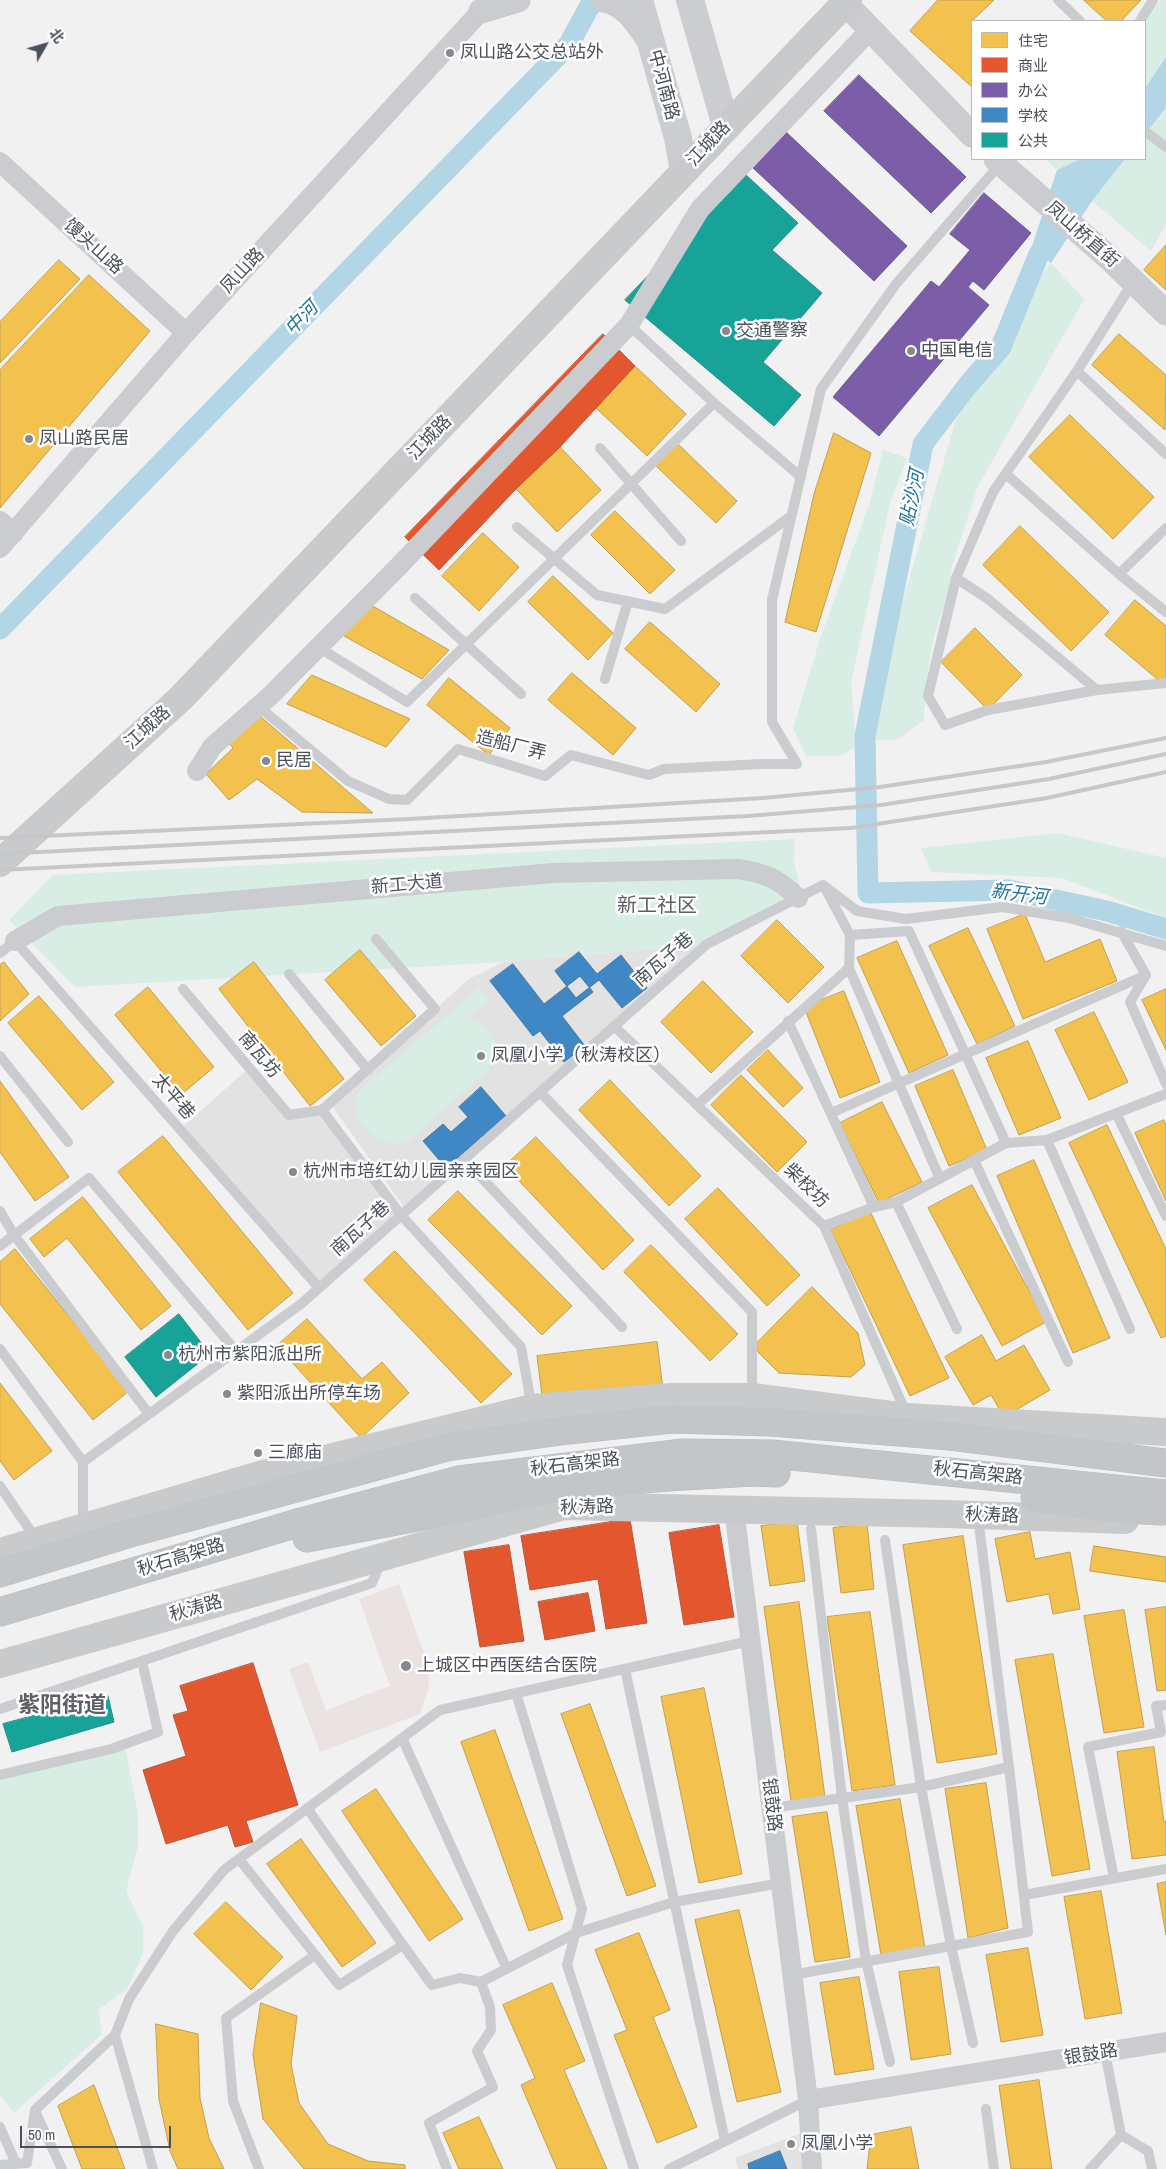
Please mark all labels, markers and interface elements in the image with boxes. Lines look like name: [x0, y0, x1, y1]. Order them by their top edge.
north arrow: [20, 20, 70, 70]
legend: [971, 20, 1146, 160]
text: 北: [45, 25, 68, 47]
text: 住宅: [1018, 30, 1048, 51]
place label: 凤山路公交总站外: [460, 42, 604, 64]
marker: 凤山路公交总站外: [444, 47, 456, 59]
street label: 中河南路: [643, 47, 683, 123]
text: 商业: [1018, 55, 1048, 76]
text: 办公: [1018, 80, 1048, 101]
text: 学校: [1018, 105, 1048, 126]
street label: 江城路: [683, 117, 735, 171]
text: 公共: [1018, 130, 1048, 151]
street label: 凤山桥直街: [1041, 197, 1123, 273]
street label: 馒头山路: [59, 215, 127, 279]
street label: 凤山路: [217, 244, 269, 298]
water label: 中河: [281, 297, 323, 341]
place label: 交通警察: [736, 320, 808, 342]
marker: 交通警察: [720, 325, 732, 337]
place label: 中国电信: [921, 340, 993, 362]
marker: 中国电信: [905, 345, 917, 357]
street label: 江城路: [403, 411, 457, 465]
place label: 凤山路民居: [39, 428, 129, 450]
marker: 凤山路民居: [23, 433, 35, 445]
water label: 贴沙河: [896, 468, 930, 528]
street label: 江城路: [121, 702, 175, 754]
street label: 造船厂弄: [473, 727, 549, 765]
place label: 民居: [276, 750, 312, 772]
marker: 民居: [260, 755, 272, 767]
street label: 新工大道: [370, 871, 444, 899]
water label: 新开河: [989, 880, 1049, 910]
district label: 新工社区: [617, 895, 697, 919]
street label: 南瓦子巷: [630, 928, 698, 992]
street label: 南瓦坊: [233, 1027, 285, 1083]
place label: 凤凰小学（秋涛校区）: [491, 1045, 671, 1067]
marker: 凤凰小学（秋涛校区）: [475, 1050, 487, 1062]
street label: 太平巷: [147, 1070, 199, 1124]
street label: 柴校坊: [779, 1159, 833, 1213]
place label: 杭州市培红幼儿园亲亲园区: [303, 1161, 519, 1183]
marker: 杭州市培红幼儿园亲亲园区: [287, 1166, 299, 1178]
street label: 南瓦子巷: [327, 1197, 395, 1261]
place label: 杭州市紫阳派出所: [178, 1344, 322, 1366]
marker: 杭州市紫阳派出所: [162, 1349, 174, 1361]
place label: 紫阳派出所停车场: [237, 1383, 381, 1405]
marker: 紫阳派出所停车场: [221, 1388, 233, 1400]
place label: 三廊庙: [268, 1442, 322, 1464]
marker: 三廊庙: [252, 1447, 264, 1459]
street label: 秋石高架路: [529, 1449, 621, 1481]
street label: 秋石高架路: [932, 1459, 1024, 1489]
street label: 秋涛路: [560, 1496, 614, 1520]
street label: 秋涛路: [965, 1504, 1019, 1528]
street label: 秋石高架路: [135, 1535, 227, 1581]
street label: 秋涛路: [167, 1591, 225, 1627]
place label: 上城区中西医结合医院: [417, 1655, 597, 1677]
marker: 上城区中西医结合医院: [399, 1659, 413, 1673]
district label: 紫阳街道: [18, 1693, 106, 1719]
street label: 银鼓路: [757, 1777, 785, 1833]
street label: 银鼓路: [1063, 2040, 1119, 2070]
scale bar: [22, 2116, 174, 2148]
text: 50 m: [28, 2124, 55, 2145]
place label: 凤凰小学: [801, 2133, 873, 2155]
marker: 凤凰小学: [785, 2138, 797, 2150]

